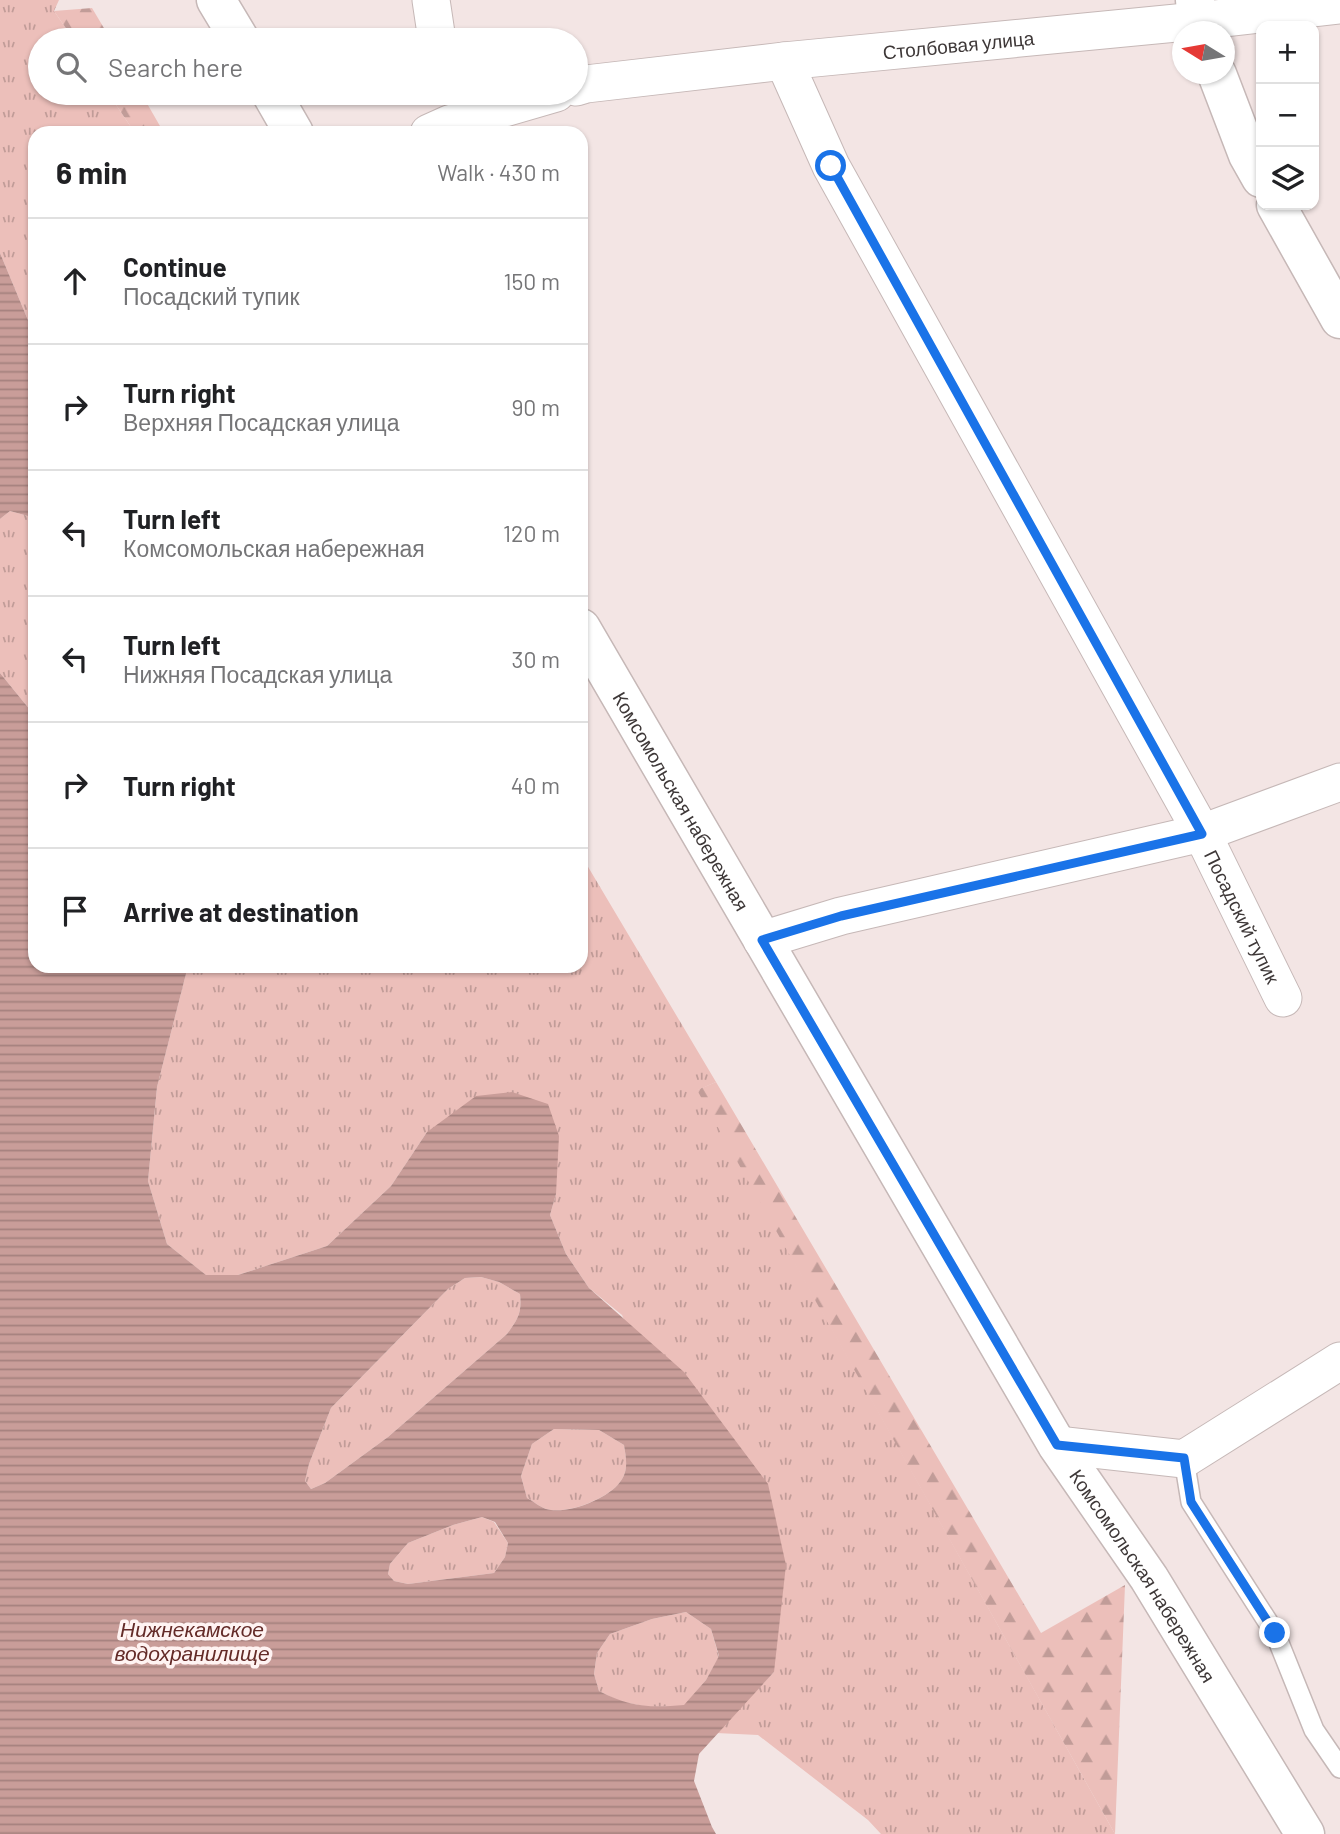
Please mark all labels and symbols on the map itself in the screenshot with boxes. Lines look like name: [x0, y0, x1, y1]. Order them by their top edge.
north arrow: [1172, 21, 1235, 84]
street label: Столбовая улица: [882, 25, 1035, 63]
route start: [815, 150, 846, 181]
street label: Комсомольская набережная: [609, 687, 754, 914]
street label: Посадский тупик: [1200, 846, 1286, 987]
street label: Комсомольская набережная: [1066, 1465, 1221, 1686]
water label: Нижнекамское водохранилище: [114, 1616, 270, 1665]
route end: [1259, 1617, 1290, 1648]

